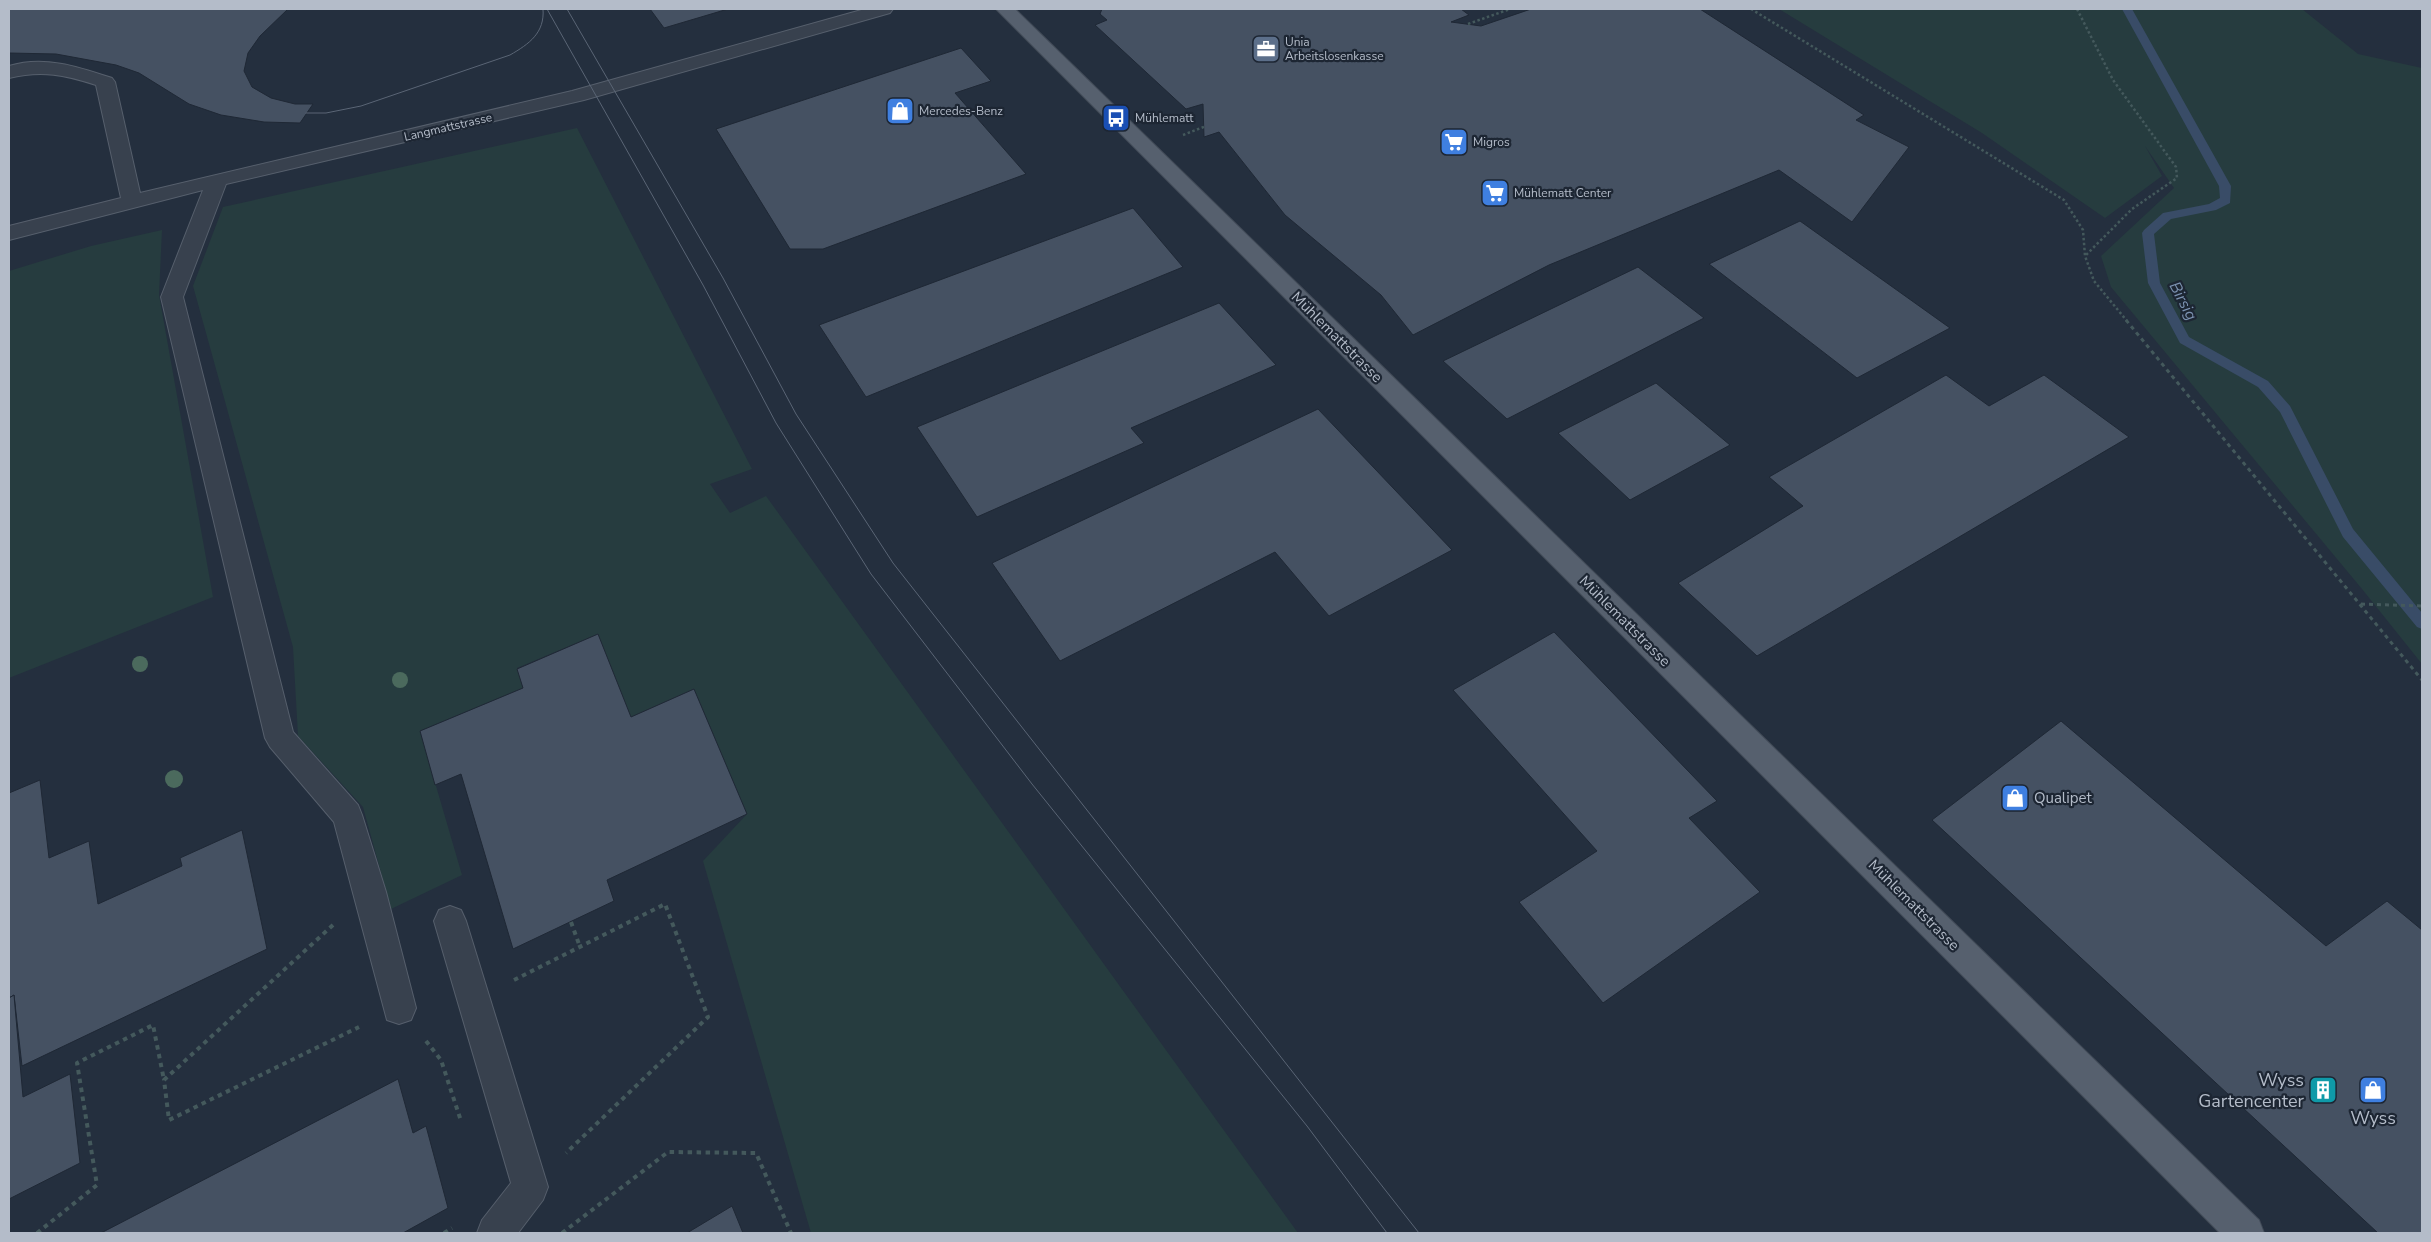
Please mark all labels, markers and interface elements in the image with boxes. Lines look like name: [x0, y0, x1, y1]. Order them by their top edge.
office icon: Unia Arbeitslosenkasse: [1251, 34, 1281, 64]
place label: Unia Arbeitslosenkasse: [1285, 34, 1384, 64]
shop icon: Mercedes-Benz: [885, 96, 915, 126]
place label: Mercedes-Benz: [919, 103, 1003, 119]
bus stop icon: Mühlematt: [1101, 103, 1131, 133]
street label: Langmattstrasse: [402, 109, 494, 145]
place label: Mühlematt: [1135, 110, 1194, 126]
supermarket icon: Migros: [1439, 127, 1469, 157]
place label: Migros: [1473, 134, 1510, 150]
supermarket icon: Mühlematt Center: [1480, 178, 1510, 208]
place label: Mühlematt Center: [1514, 185, 1612, 201]
water label: Birsig: [2164, 278, 2202, 324]
street label: Mühlemattstrasse: [1287, 287, 1387, 387]
street label: Mühlemattstrasse: [1575, 571, 1675, 671]
shop icon: Qualipet: [2000, 783, 2030, 813]
place label: Qualipet: [2034, 788, 2093, 808]
street label: Mühlemattstrasse: [1864, 855, 1964, 955]
place label: Wyss Gartencenter: [2198, 1068, 2305, 1113]
building icon: Wyss Gartencenter: [2308, 1075, 2338, 1105]
shop icon: Wyss: [2358, 1075, 2388, 1105]
place label: Wyss: [2350, 1106, 2396, 1130]

